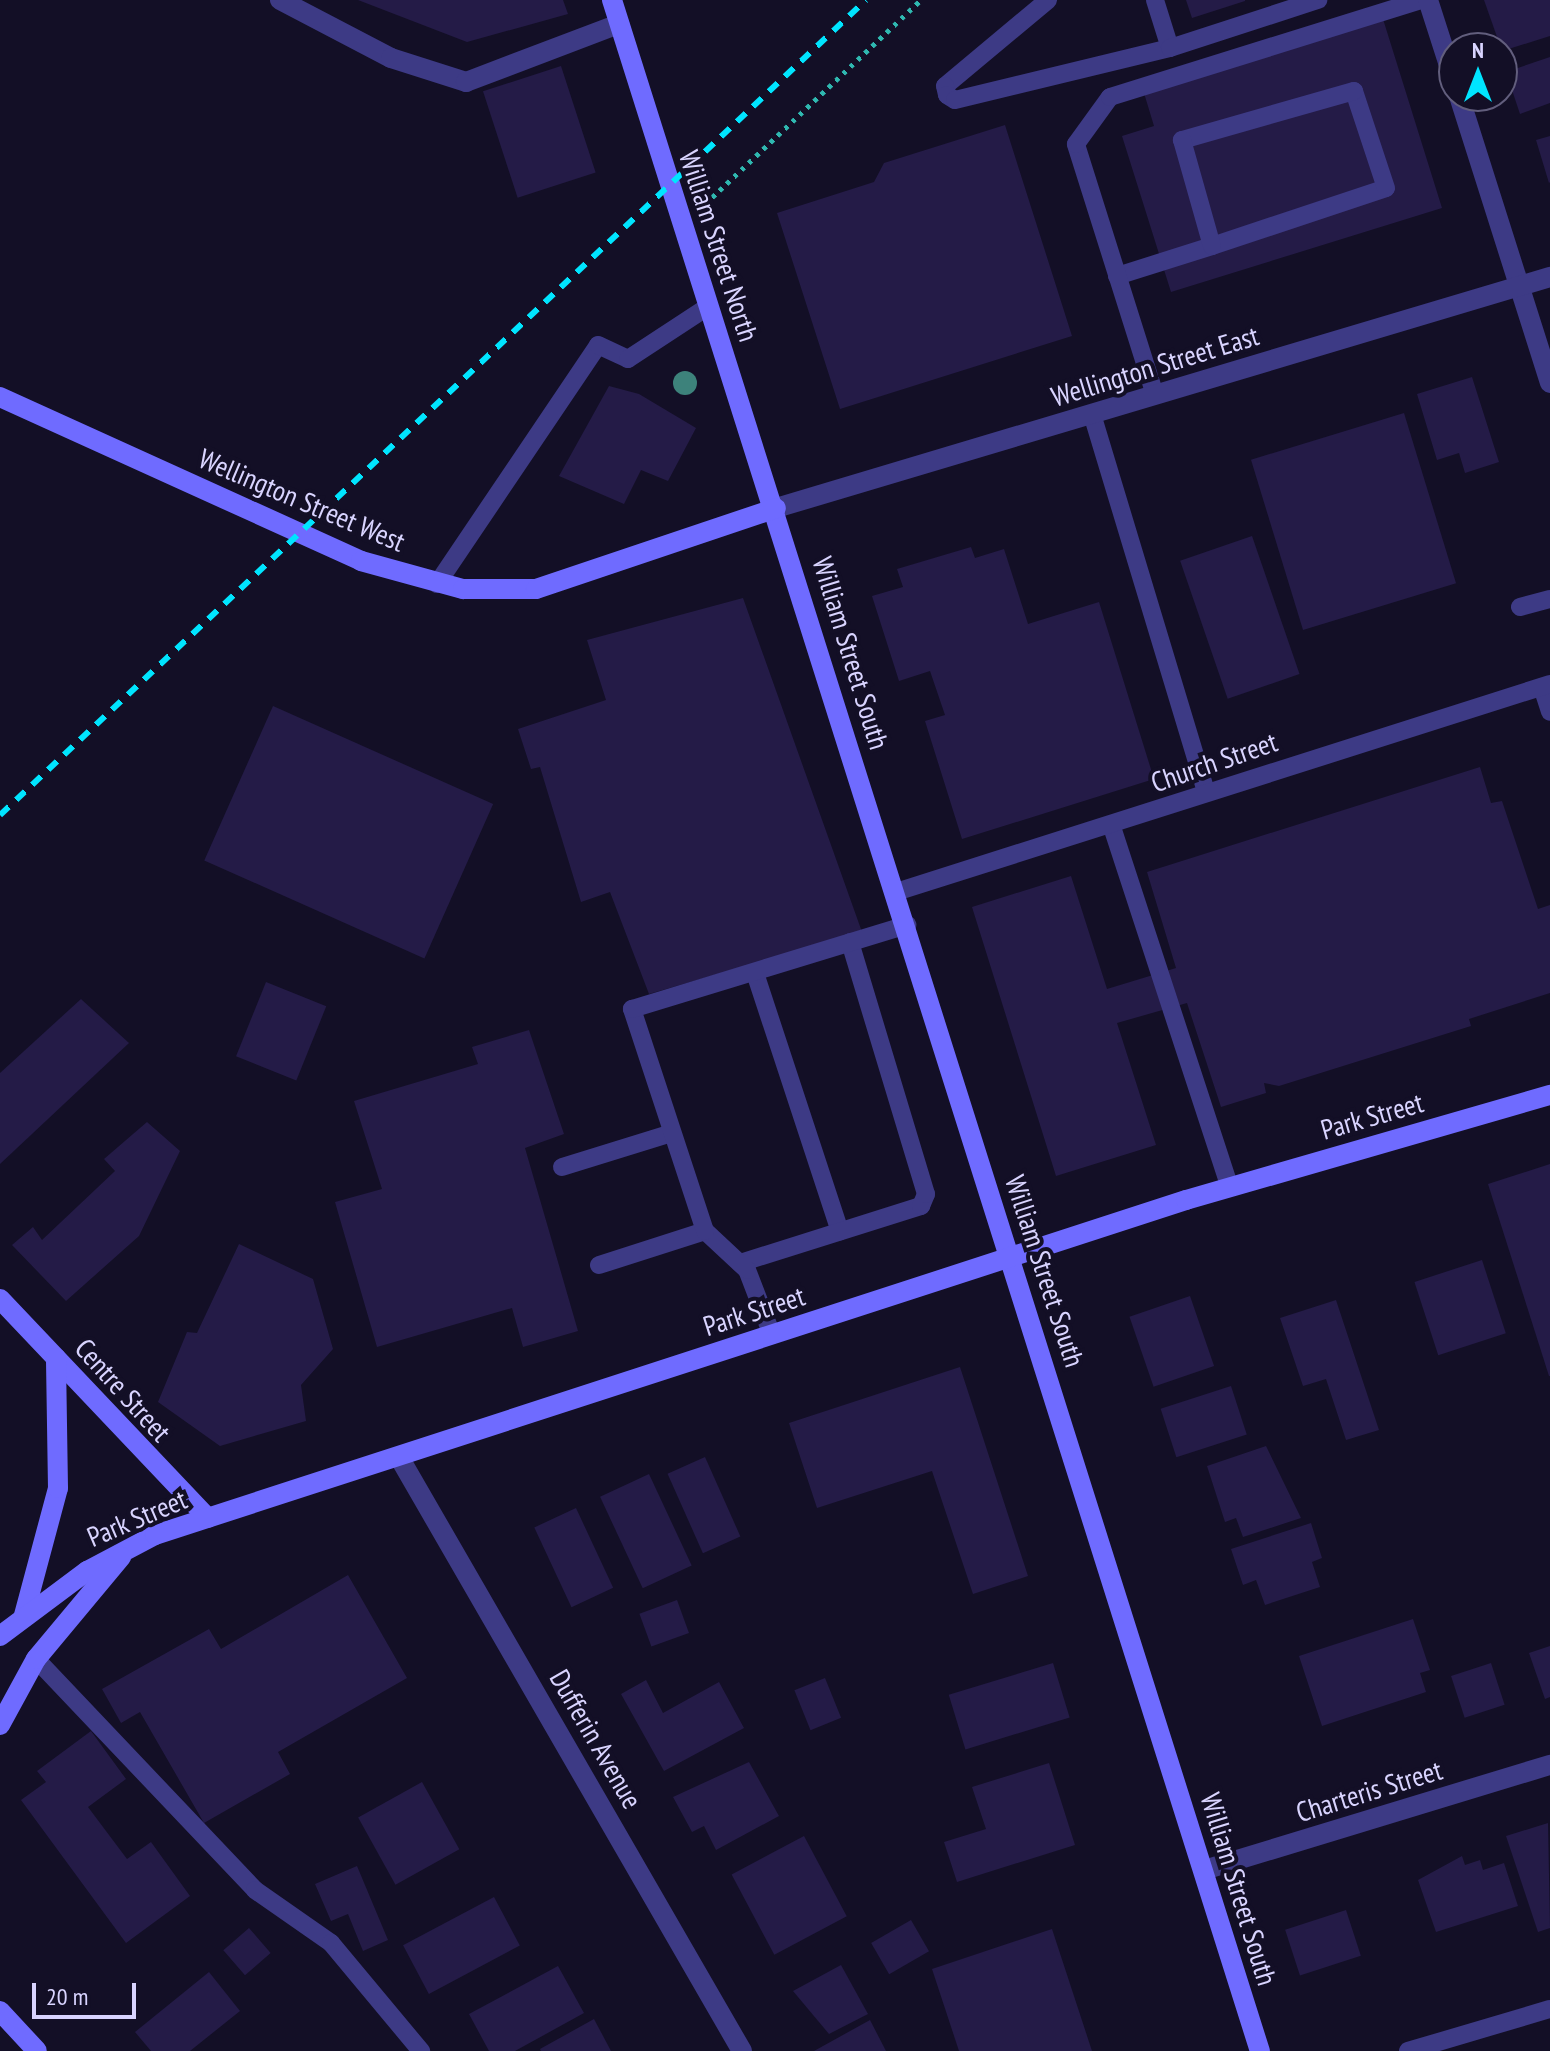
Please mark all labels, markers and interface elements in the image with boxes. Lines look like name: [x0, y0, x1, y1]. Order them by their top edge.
north arrow: [1438, 32, 1518, 112]
text: N: [1472, 36, 1484, 64]
street label: William Street North: [672, 146, 766, 346]
street label: Wellington Street East: [1047, 319, 1263, 413]
street label: Wellington Street West: [194, 441, 410, 559]
street label: William Street South: [806, 553, 896, 753]
street label: Church Street: [1147, 725, 1281, 799]
street label: Park Street: [1317, 1085, 1427, 1147]
street label: William Street South: [998, 1171, 1092, 1371]
street label: Park Street: [699, 1279, 809, 1343]
street label: Centre Street: [68, 1332, 178, 1448]
street label: Park Street: [82, 1482, 192, 1554]
street label: Dufferin Avenue: [543, 1663, 649, 1815]
street label: Charteris Street: [1292, 1753, 1446, 1829]
street label: William Street South: [1194, 1789, 1284, 1989]
scale bar: [36, 1967, 140, 2017]
text: 20 m: [46, 1981, 88, 2012]

